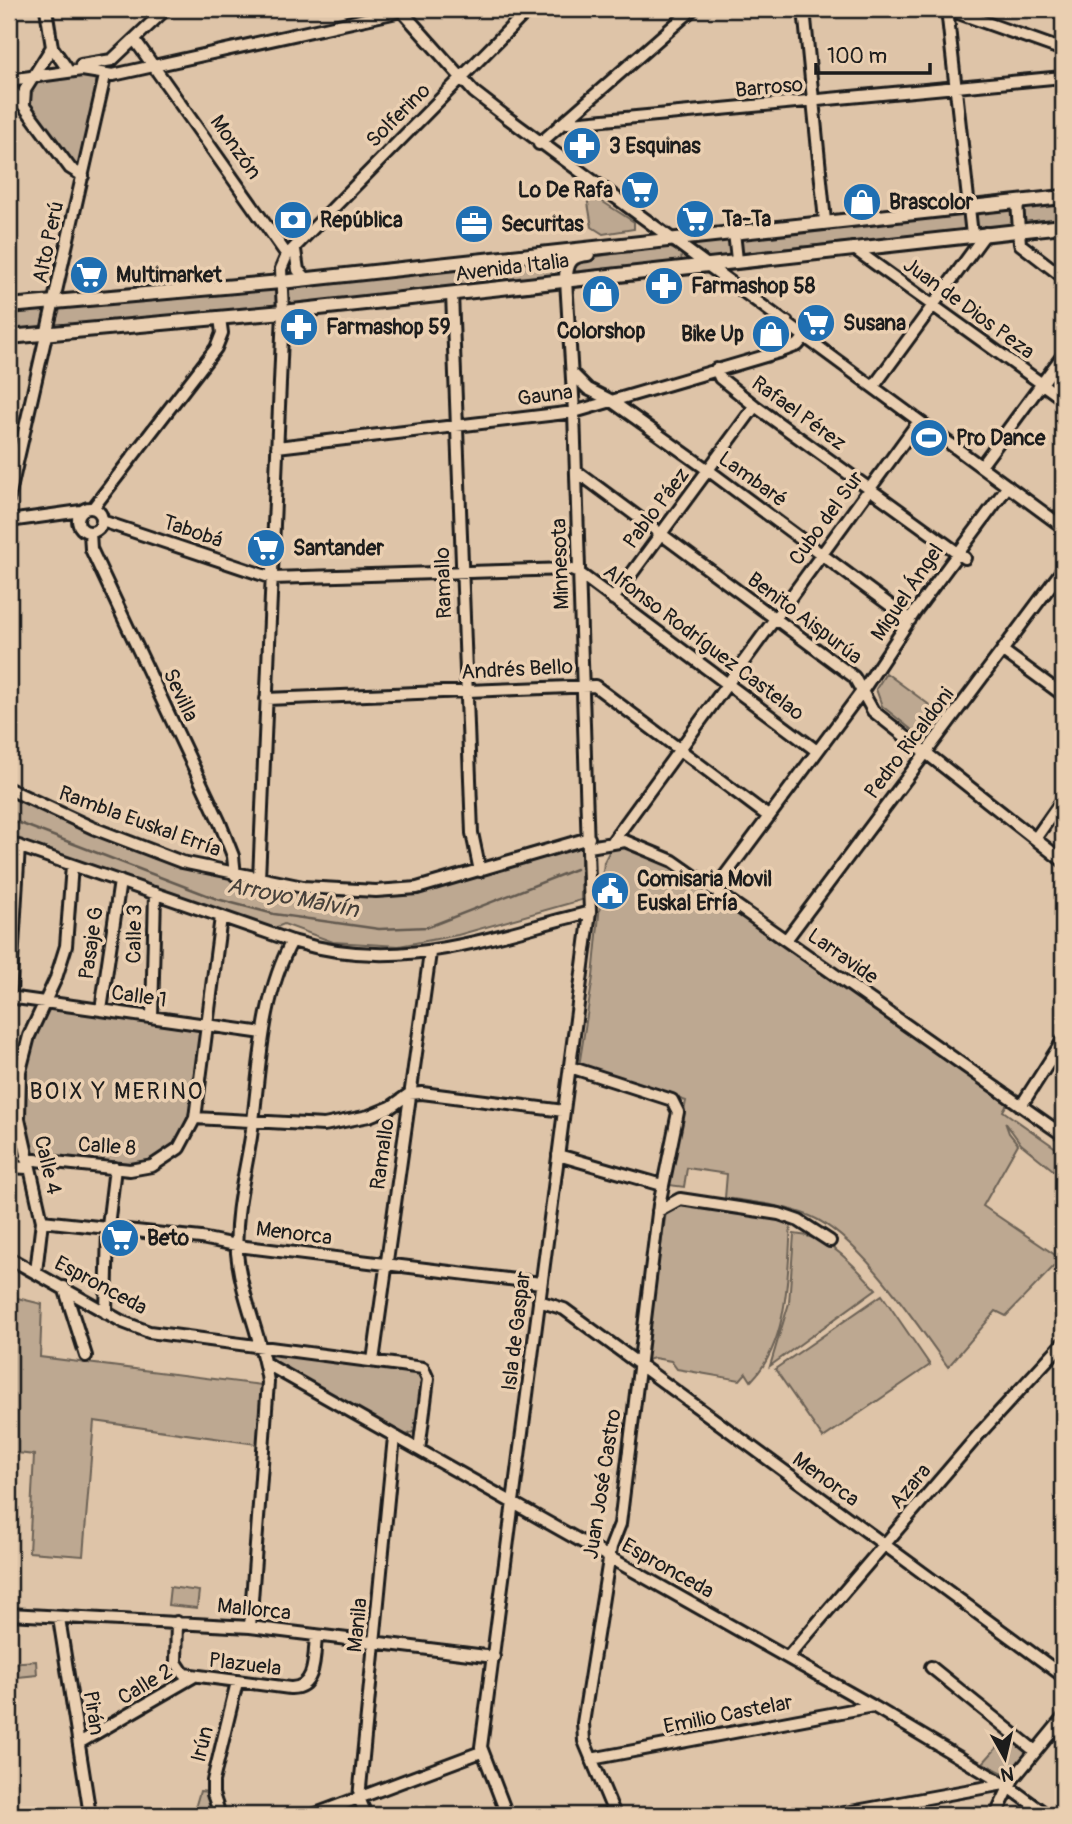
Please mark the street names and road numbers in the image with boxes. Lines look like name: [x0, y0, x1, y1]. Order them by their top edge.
street label: Barroso: [734, 71, 804, 104]
street label: Solferino: [360, 77, 436, 153]
street label: Monzón: [204, 110, 267, 185]
street label: Alto Perú: [27, 199, 70, 286]
street label: Avenida Italia: [454, 247, 571, 288]
street label: Juan de Dios Peza: [898, 252, 1040, 365]
street label: Rafael Pérez: [746, 370, 851, 457]
street label: Gauna: [516, 378, 574, 413]
street label: Lambaré: [713, 445, 793, 514]
street label: Pablo Páez: [617, 462, 696, 554]
street label: Cubo del Sur: [783, 465, 870, 571]
street label: Tabobá: [159, 509, 226, 554]
street label: Minnesota: [545, 518, 576, 610]
street label: Miguel Ángel: [865, 538, 950, 646]
street label: Ramallo: [429, 547, 458, 619]
street label: Alfonso Rodríguez Castelao: [598, 558, 810, 727]
street label: Benito Aispurúa: [742, 566, 868, 670]
street label: Andrés Bello: [460, 653, 574, 686]
street label: Sevilla: [157, 664, 205, 726]
street label: Pedro Ricaldoni: [859, 682, 960, 805]
street label: Rambla Euskal Erría: [55, 780, 225, 863]
street label: Calle 3: [120, 904, 149, 964]
street label: Pasaje G: [73, 905, 110, 981]
street label: Larravide: [802, 922, 884, 991]
street label: Calle 1: [109, 979, 168, 1014]
street label: Ramallo: [364, 1117, 401, 1191]
street label: Calle 8: [77, 1131, 137, 1162]
street label: Calle 4: [28, 1133, 67, 1197]
street label: Menorca: [254, 1215, 334, 1252]
street label: Espronceda: [50, 1250, 152, 1321]
street label: Isla de Gaspar: [496, 1269, 537, 1392]
street label: Juan José Castro: [577, 1407, 628, 1561]
street label: Menorca: [787, 1446, 865, 1513]
street label: Azara: [884, 1458, 937, 1515]
street label: Espronceda: [617, 1532, 719, 1605]
street label: Mallorca: [216, 1592, 292, 1627]
street label: Manila: [341, 1596, 374, 1654]
street label: Plazuela: [207, 1647, 283, 1682]
street label: Calle 2: [113, 1658, 178, 1711]
street label: Pirán: [77, 1689, 110, 1737]
street label: Emilio Castelar: [661, 1689, 795, 1740]
street label: Irún: [185, 1723, 220, 1765]

